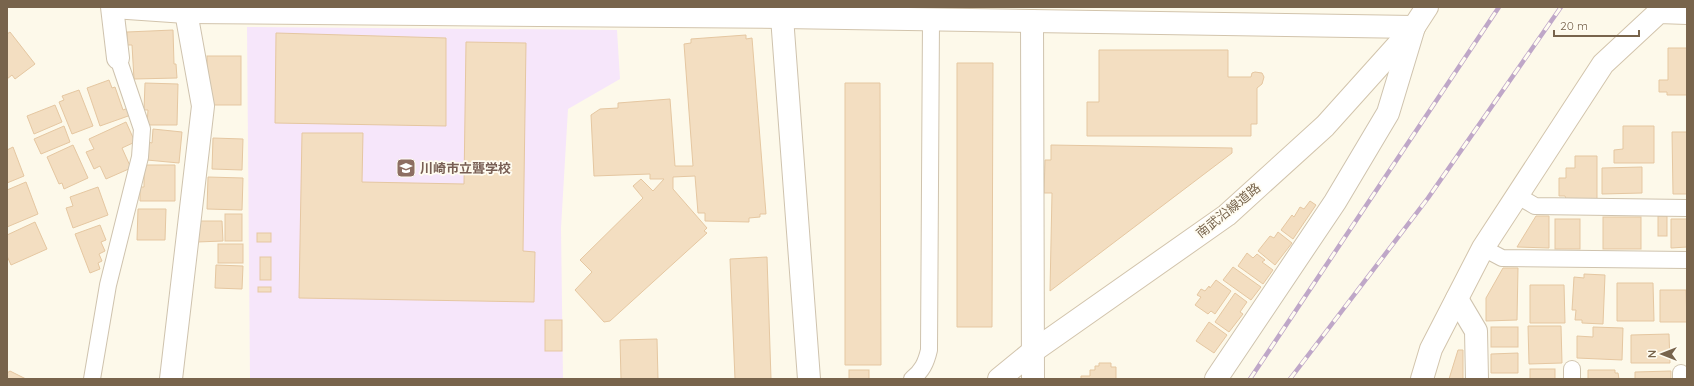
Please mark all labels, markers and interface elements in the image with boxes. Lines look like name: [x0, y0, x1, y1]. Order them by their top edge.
scale bar: [1554, 12, 1639, 38]
text: 20 m: [1560, 18, 1588, 33]
school or university icon: 川崎市立聾学校: [395, 157, 417, 179]
place label: 川崎市立聾学校: [420, 160, 511, 176]
street label: 南武沿線道路: [1193, 179, 1263, 241]
north arrow: [1642, 334, 1682, 374]
text: N: [1645, 350, 1659, 358]

